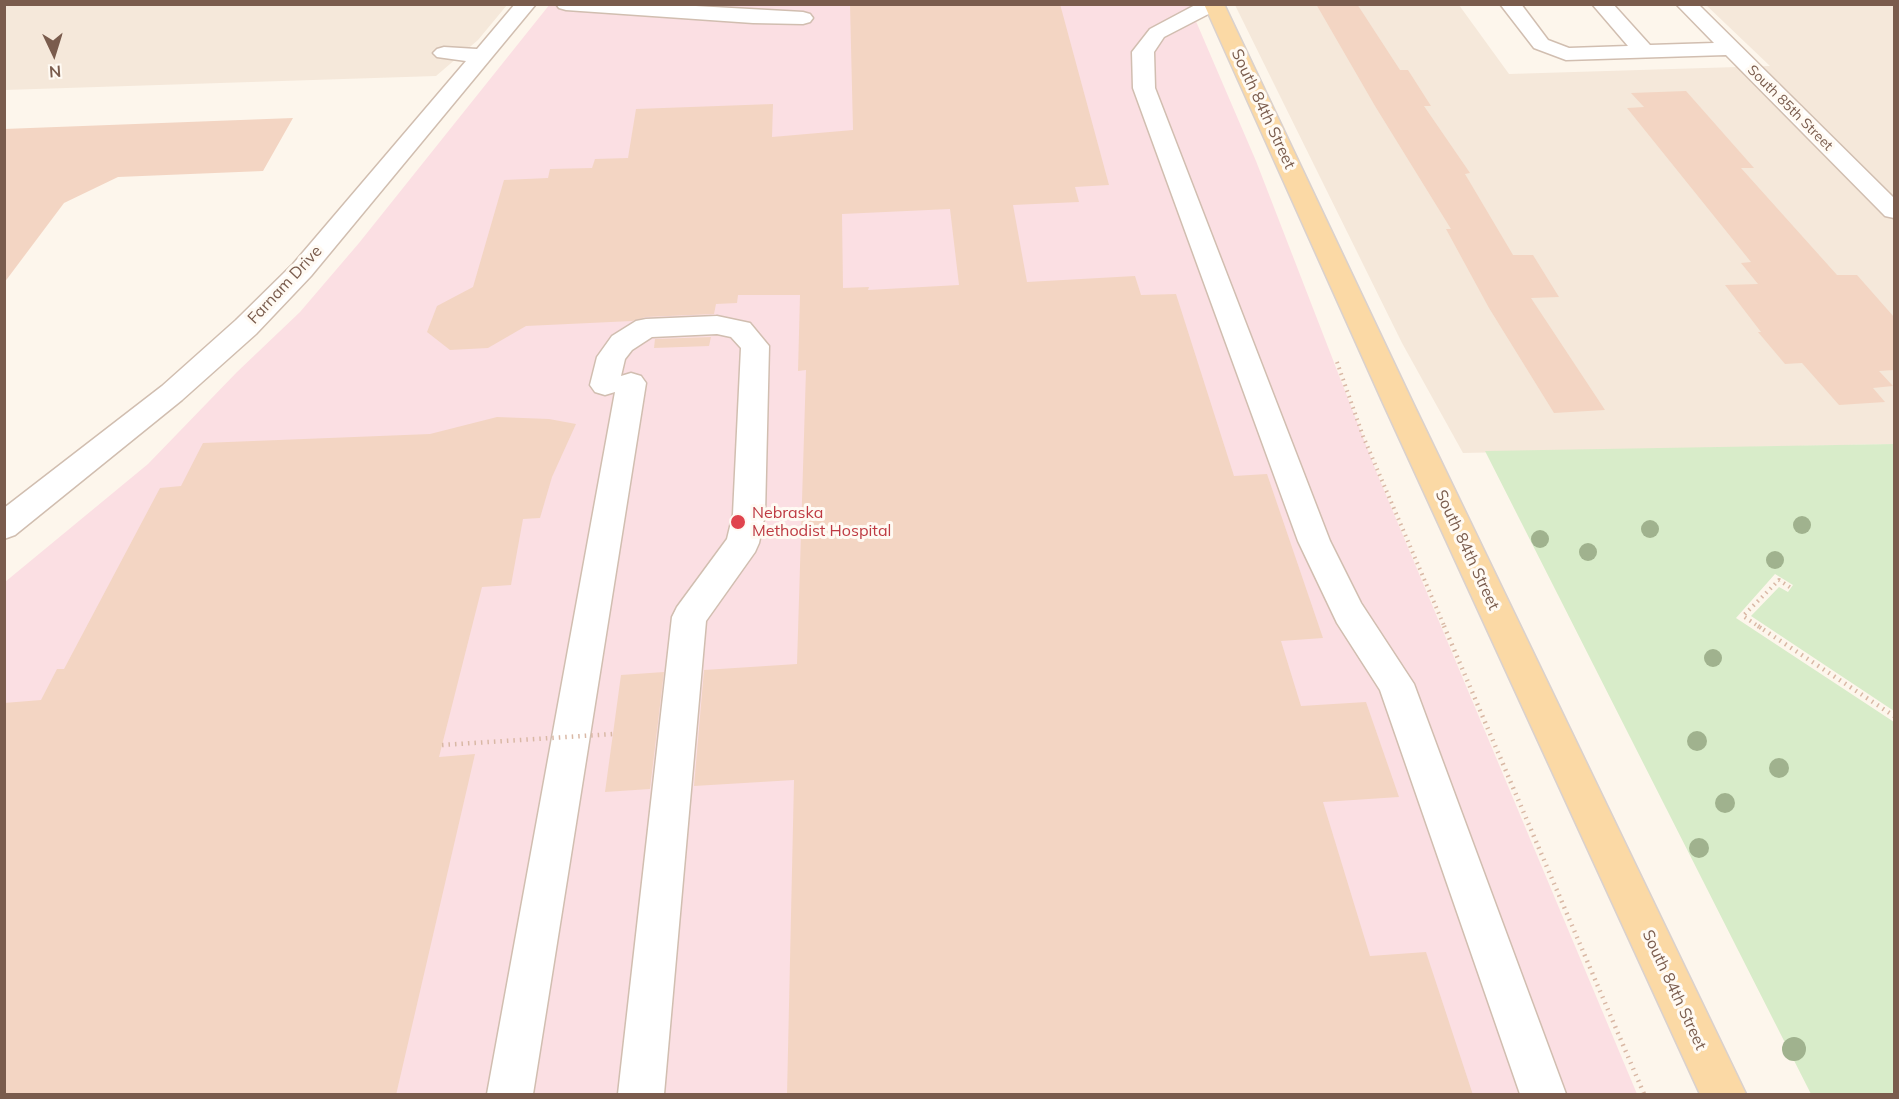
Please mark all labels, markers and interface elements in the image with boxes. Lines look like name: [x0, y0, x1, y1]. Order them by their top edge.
north arrow: [24, 24, 84, 84]
street label: South 84th Street: [1227, 46, 1299, 172]
text: N: [49, 62, 62, 82]
street label: South 85th Street: [1744, 62, 1836, 154]
street label: Farnam Drive: [244, 242, 326, 328]
street label: South 84th Street: [1431, 487, 1503, 613]
place label: Nebraska Methodist Hospital: [752, 503, 891, 541]
marker: Nebraska Methodist Hospital: [729, 513, 747, 531]
street label: South 84th Street: [1638, 927, 1710, 1053]

